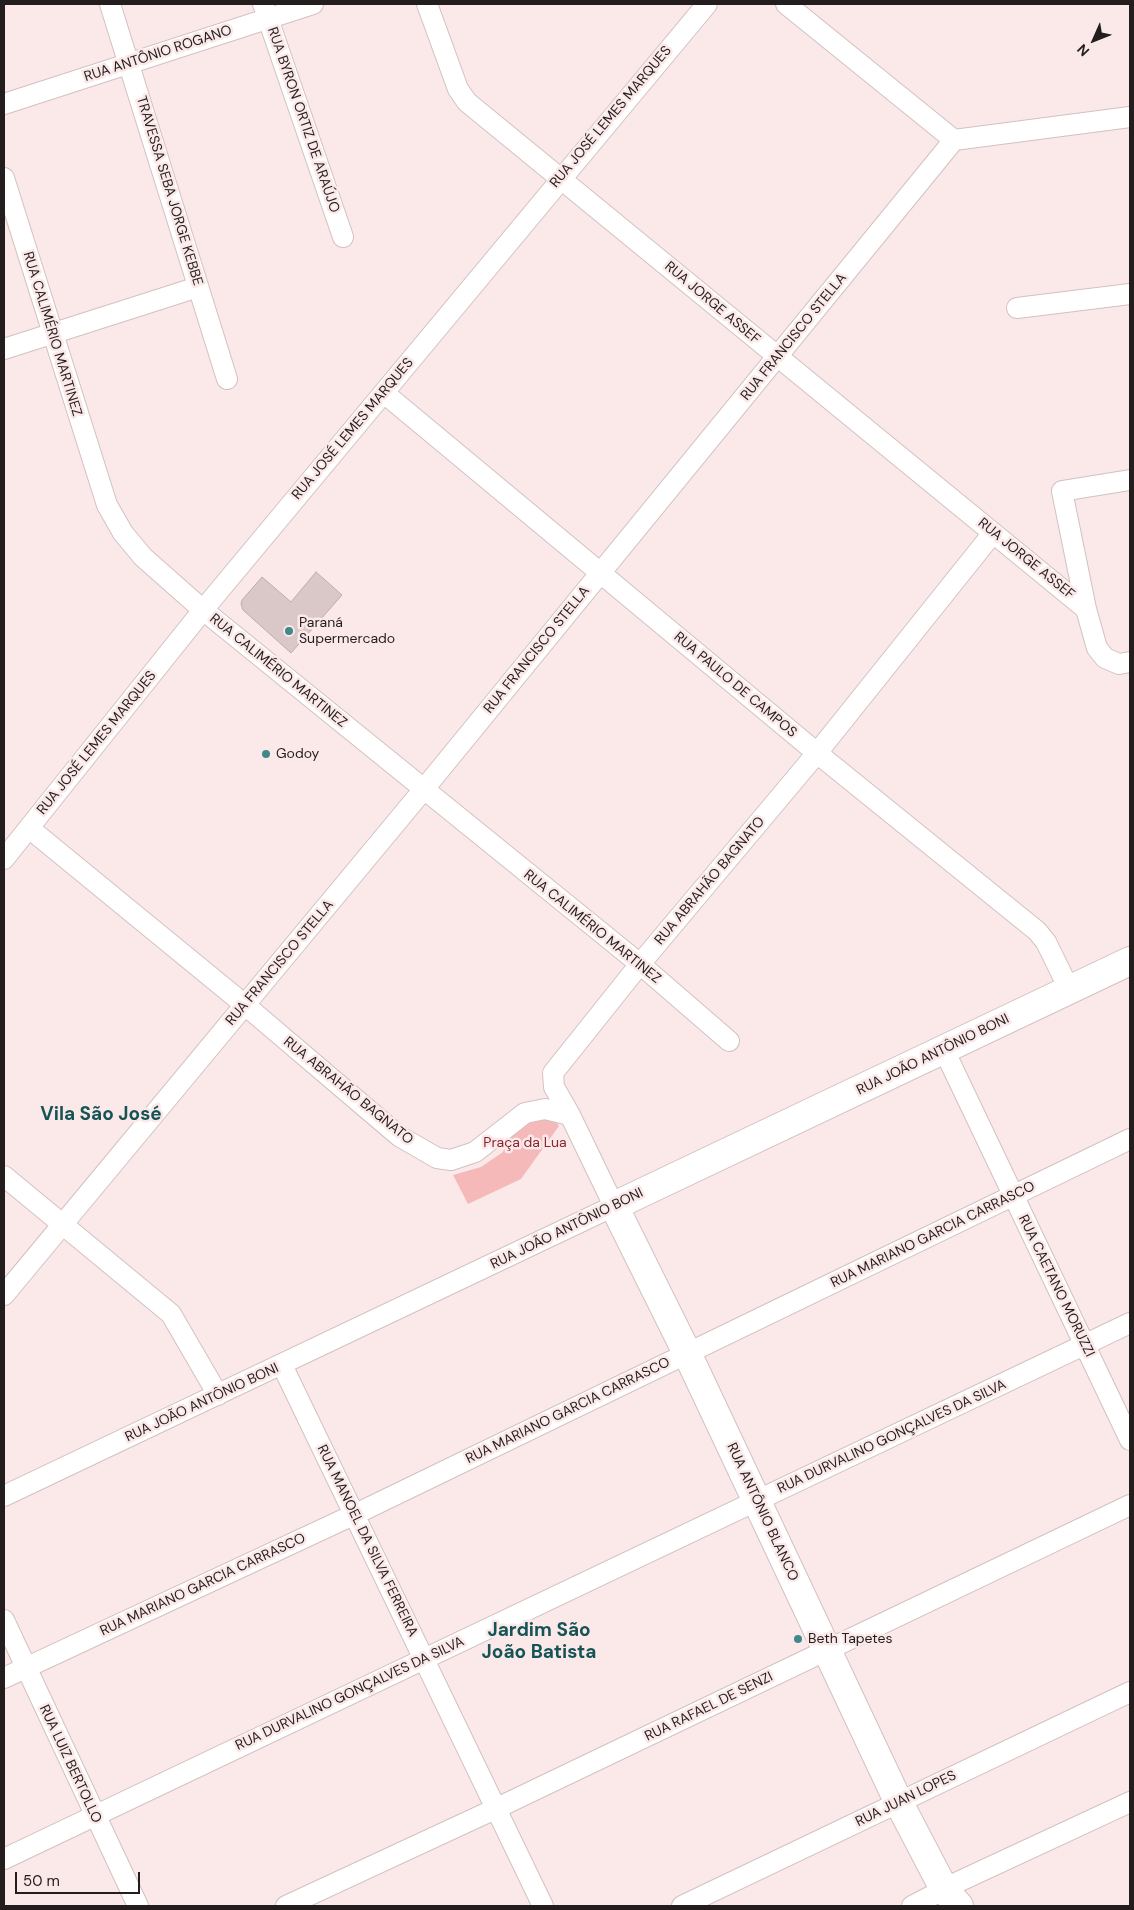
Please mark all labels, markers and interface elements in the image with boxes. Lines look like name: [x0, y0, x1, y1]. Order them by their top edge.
north arrow: [1069, 15, 1119, 65]
street label: RUA ANTÔNIO ROGANO: [82, 22, 234, 86]
street label: RUA BYRON ORTIZ DE ARAÚJO: [263, 25, 343, 215]
text: N: [1073, 40, 1093, 60]
street label: RUA JOSÉ LEMES MARQUES: [547, 43, 675, 191]
street label: TRAVESSA SEBA JORGE KEBBE: [132, 94, 206, 288]
street label: RUA CALIMÉRIO MARTINEZ: [19, 250, 85, 418]
street label: RUA JORGE ASSEF: [661, 258, 763, 348]
street label: RUA FRANCISCO STELLA: [738, 270, 850, 404]
street label: RUA JOSÉ LEMES MARQUES: [289, 355, 417, 503]
street label: RUA JORGE ASSEF: [974, 515, 1078, 603]
street label: RUA FRANCISCO STELLA: [481, 583, 593, 717]
street label: RUA CALIMÉRIO MARTINEZ: [206, 611, 350, 731]
place label: Paraná Supermercado: [299, 615, 395, 648]
marker: Paraná Supermercado: [283, 625, 295, 637]
street label: RUA PAULO DE CAMPOS: [670, 629, 800, 741]
street label: RUA JOSÉ LEMES MARQUES: [34, 668, 160, 818]
place label: Godoy: [276, 746, 319, 762]
marker: Godoy: [260, 748, 272, 760]
street label: RUA ABRAHÃO BAGNATO: [652, 814, 768, 948]
street label: RUA CALIMÉRIO MARTINEZ: [520, 867, 664, 987]
street label: RUA FRANCISCO STELLA: [223, 897, 337, 1029]
street label: RUA JOÃO ANTÔNIO BONI: [854, 1011, 1012, 1099]
street label: RUA ABRAHÃO BAGNATO: [280, 1034, 416, 1148]
district label: Vila São José: [40, 1104, 162, 1126]
park label: Praça da Lua: [483, 1135, 567, 1151]
street label: RUA MARIANO GARCIA CARRASCO: [828, 1178, 1038, 1292]
street label: RUA JOÃO ANTÔNIO BONI: [488, 1185, 646, 1273]
street label: RUA CAETANO MORUZZI: [1014, 1212, 1098, 1360]
street label: RUA MARIANO GARCIA CARRASCO: [463, 1354, 673, 1468]
street label: RUA JOÃO ANTÔNIO BONI: [123, 1360, 281, 1446]
street label: RUA DURVALINO GONÇALVES DA SILVA: [775, 1376, 1009, 1498]
street label: RUA ANTÔNIO BLANCO: [723, 1440, 801, 1584]
street label: RUA MANOEL DA SILVA FERREIRA: [313, 1442, 421, 1640]
street label: RUA MARIANO GARCIA CARRASCO: [98, 1530, 308, 1640]
district label: Jardim São João Batista: [482, 1620, 596, 1664]
place label: Beth Tapetes: [808, 1631, 893, 1647]
street label: RUA DURVALINO GONÇALVES DA SILVA: [233, 1633, 467, 1755]
marker: Beth Tapetes: [792, 1633, 804, 1645]
street label: RUA RAFAEL DE SENZI: [642, 1669, 776, 1745]
street label: RUA LUIZ BERTOLLO: [35, 1702, 105, 1826]
street label: RUA JUAN LOPES: [853, 1767, 959, 1831]
scale bar: [18, 1862, 142, 1894]
text: 50 m: [23, 1871, 60, 1891]

